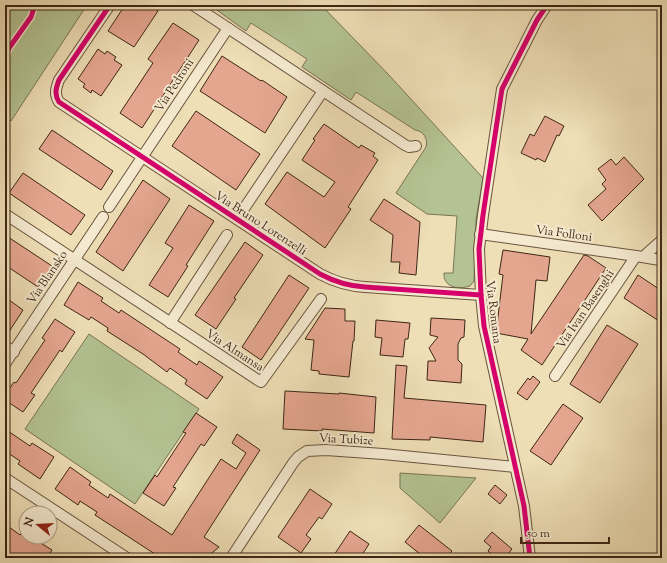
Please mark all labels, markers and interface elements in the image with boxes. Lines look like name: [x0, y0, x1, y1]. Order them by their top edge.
street label: Via Pedroni: [151, 55, 199, 116]
street label: Via Bruno Lorenzelli: [211, 187, 311, 261]
street label: Via Folloni: [534, 221, 594, 247]
street label: Via Blansko: [23, 247, 73, 308]
street label: Via Ivan Basenghi: [552, 266, 619, 353]
street label: Via Romana: [480, 280, 506, 345]
street label: Via Almansa: [202, 325, 268, 377]
street label: Via Tubize: [318, 430, 374, 450]
north arrow: [18, 505, 58, 545]
text: N: [20, 515, 38, 530]
scale bar: [521, 519, 609, 545]
text: 50 m: [526, 525, 550, 543]

